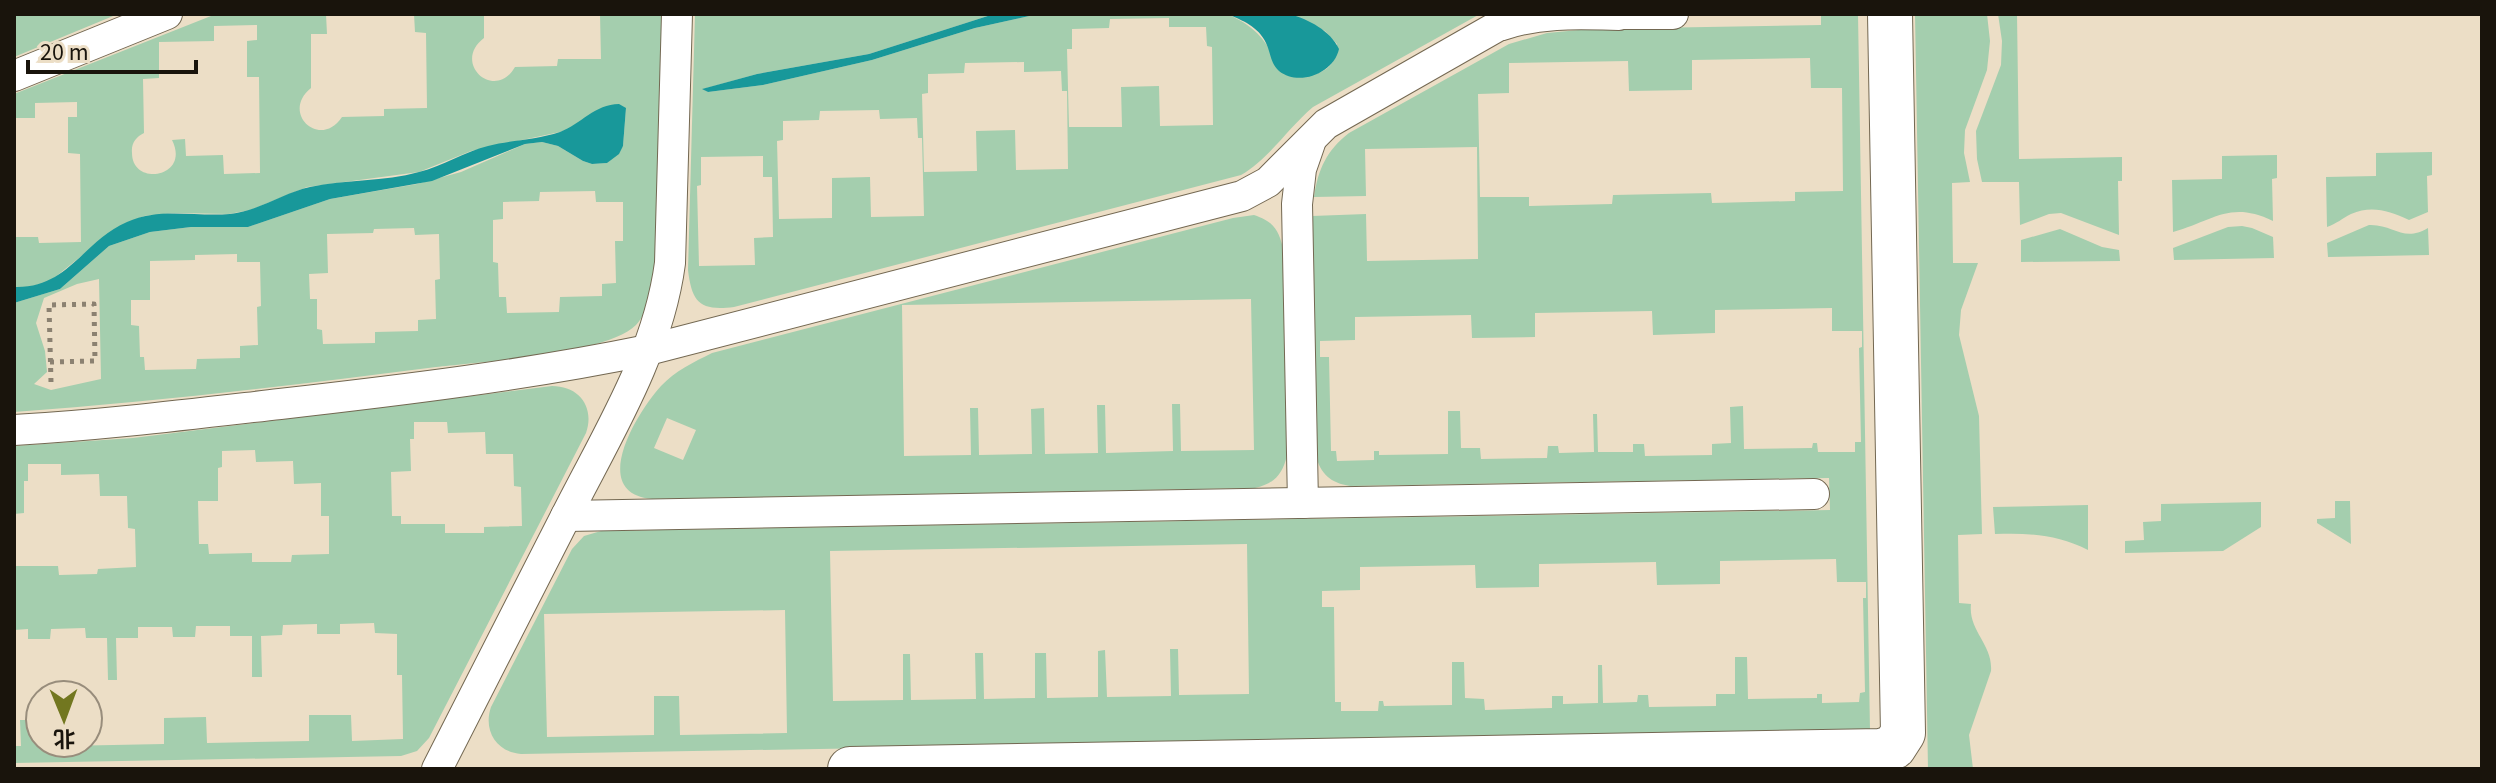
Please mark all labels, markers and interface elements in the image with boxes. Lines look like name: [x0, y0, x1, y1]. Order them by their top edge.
scale bar: [28, 24, 196, 74]
text: 20 m: [40, 35, 89, 70]
north arrow: [24, 679, 104, 759]
text: 北: [53, 722, 76, 754]

